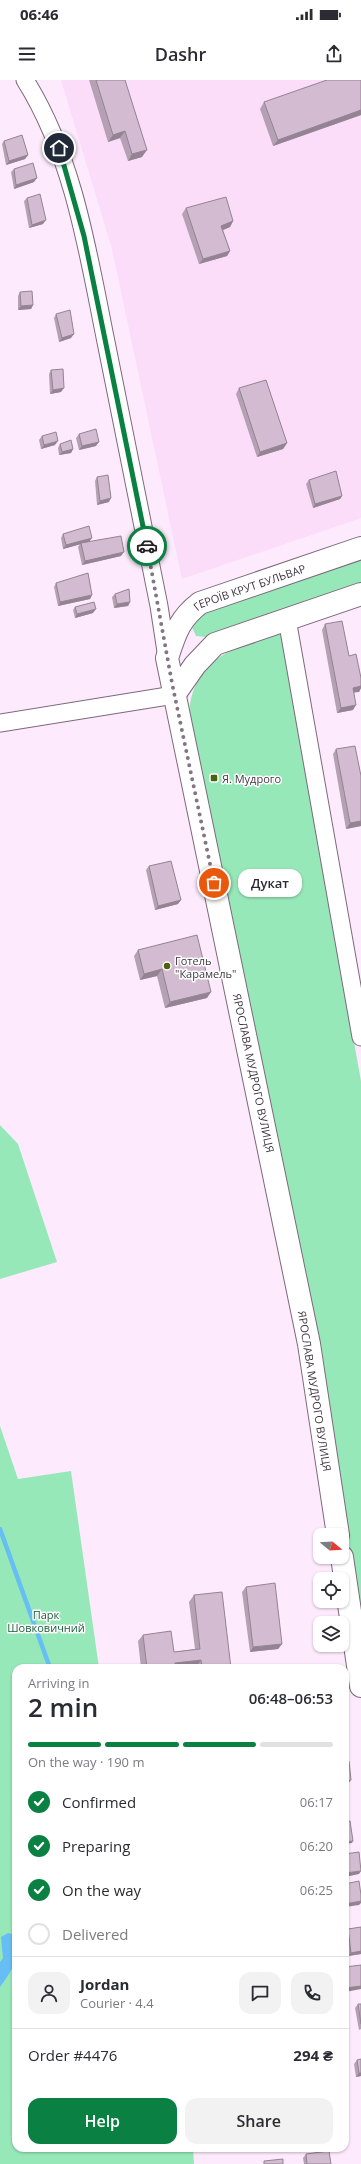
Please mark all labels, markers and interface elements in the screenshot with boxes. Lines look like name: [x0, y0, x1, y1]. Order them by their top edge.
text: 06:46: [20, 4, 59, 24]
text: Dashr: [155, 42, 206, 66]
icon: menu: [16, 43, 38, 65]
icon: share: [323, 43, 345, 65]
pin: [42, 131, 76, 165]
icon: home: [48, 137, 70, 159]
courier: [127, 526, 167, 566]
icon: car: [136, 535, 158, 557]
street label: ГЕРОЇВ КРУТ БУЛЬВАР: [189, 560, 308, 613]
place label: Я. Мудрого: [222, 771, 282, 786]
marker: Я. Мудрого: [209, 773, 219, 783]
pin: [197, 866, 231, 900]
callout: Дукат: [238, 869, 302, 897]
icon: bag: [203, 872, 225, 894]
text: Дукат: [251, 874, 289, 892]
place label: Готель "Карамель": [175, 953, 236, 981]
marker: Готель "Карамель": [162, 961, 172, 971]
street label: ЯРОСЛАВА МУДРОГО ВУЛИЦЯ: [230, 992, 278, 1154]
street label: ЯРОСЛАВА МУДРОГО ВУЛИЦЯ: [295, 1310, 335, 1472]
north arrow: [313, 1528, 349, 1564]
map controls: [313, 1528, 349, 1652]
button: locate: [313, 1572, 349, 1608]
park label: Парк Шовковичний: [7, 1607, 85, 1635]
button: layers: [313, 1616, 349, 1652]
text: Arriving in: [28, 1674, 90, 1692]
text: 06:48–06:53: [249, 1688, 333, 1708]
text: 2 min: [28, 1689, 98, 1725]
text: On the way · 190 m: [28, 1753, 144, 1771]
icon: check: [28, 1791, 50, 1813]
text: Confirmed: [62, 1792, 136, 1812]
text: 06:17: [300, 1793, 333, 1811]
icon: check: [28, 1835, 50, 1857]
text: Preparing: [62, 1836, 130, 1856]
text: 06:20: [300, 1837, 333, 1855]
icon: check: [28, 1879, 50, 1901]
text: On the way: [62, 1880, 141, 1900]
text: 06:25: [300, 1881, 333, 1899]
text: Delivered: [62, 1924, 129, 1944]
button: person: [28, 1972, 70, 2014]
button: chat: [239, 1972, 281, 2014]
button: phone: [291, 1972, 333, 2014]
text: Jordan: [80, 1974, 129, 1994]
text: Courier · 4.4: [80, 1994, 154, 2012]
text: Order #4476: [28, 2045, 117, 2065]
text: 294 ₴: [293, 2045, 333, 2065]
button: Help: [28, 2098, 177, 2144]
button: Share: [185, 2098, 333, 2144]

